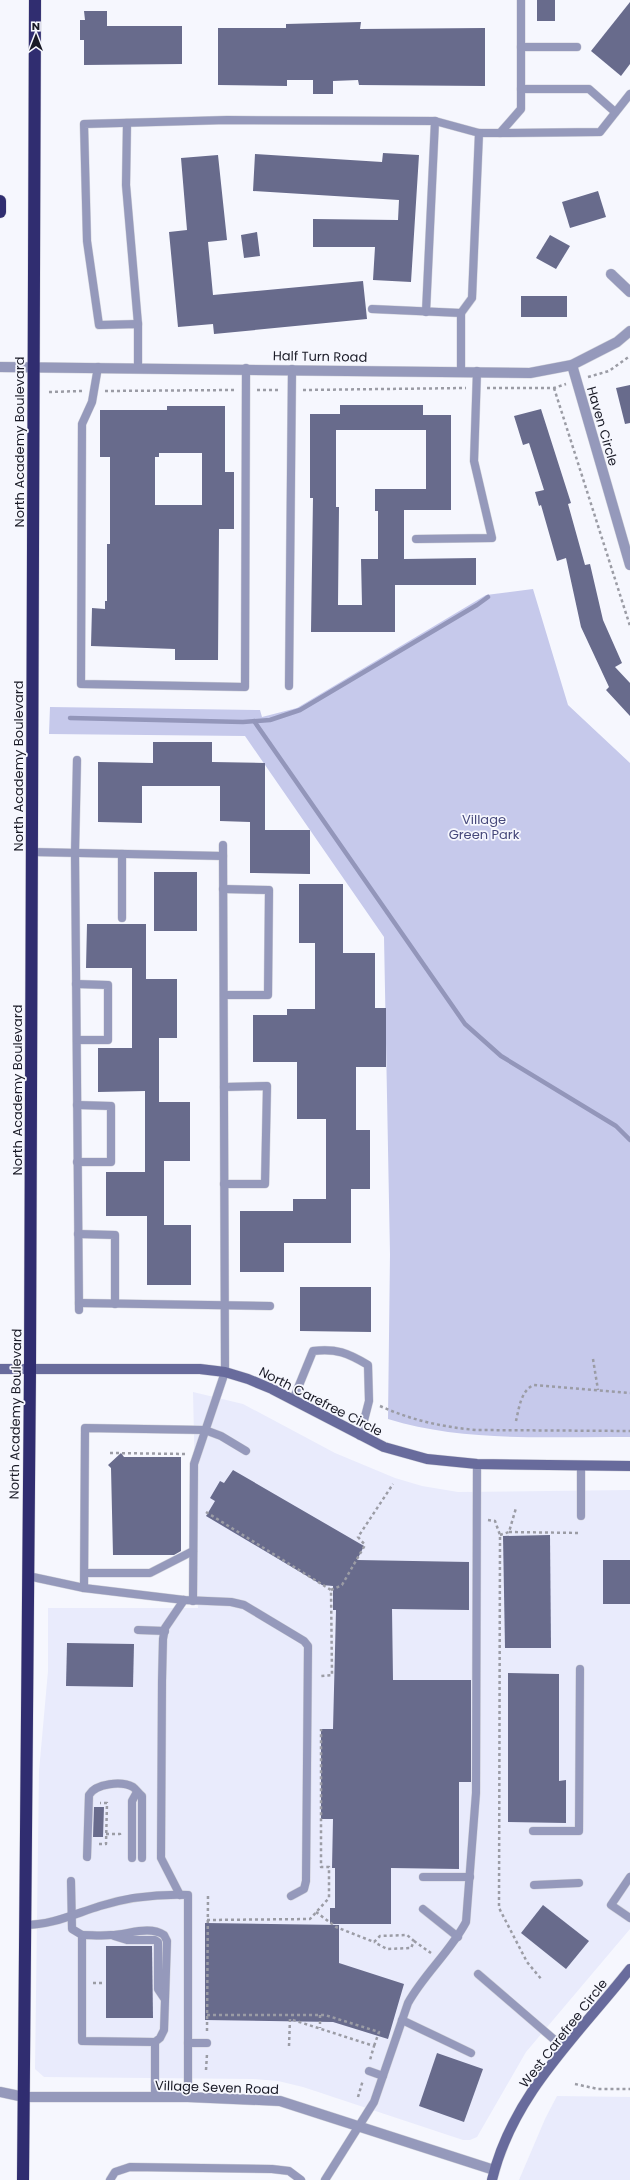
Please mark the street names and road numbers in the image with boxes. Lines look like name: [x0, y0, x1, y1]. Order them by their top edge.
street label: Half Turn Road: [273, 346, 367, 367]
street label: North Academy Boulevard: [10, 357, 29, 527]
street label: Haven Circle: [582, 384, 623, 468]
street label: North Academy Boulevard: [9, 681, 28, 851]
street label: North Academy Boulevard: [8, 1005, 27, 1175]
street label: North Academy Boulevard: [5, 1328, 26, 1500]
street label: North Carefree Circle: [256, 1362, 386, 1441]
street label: West Carefree Circle: [515, 1975, 612, 2092]
street label: Village Seven Road: [155, 2076, 279, 2099]

